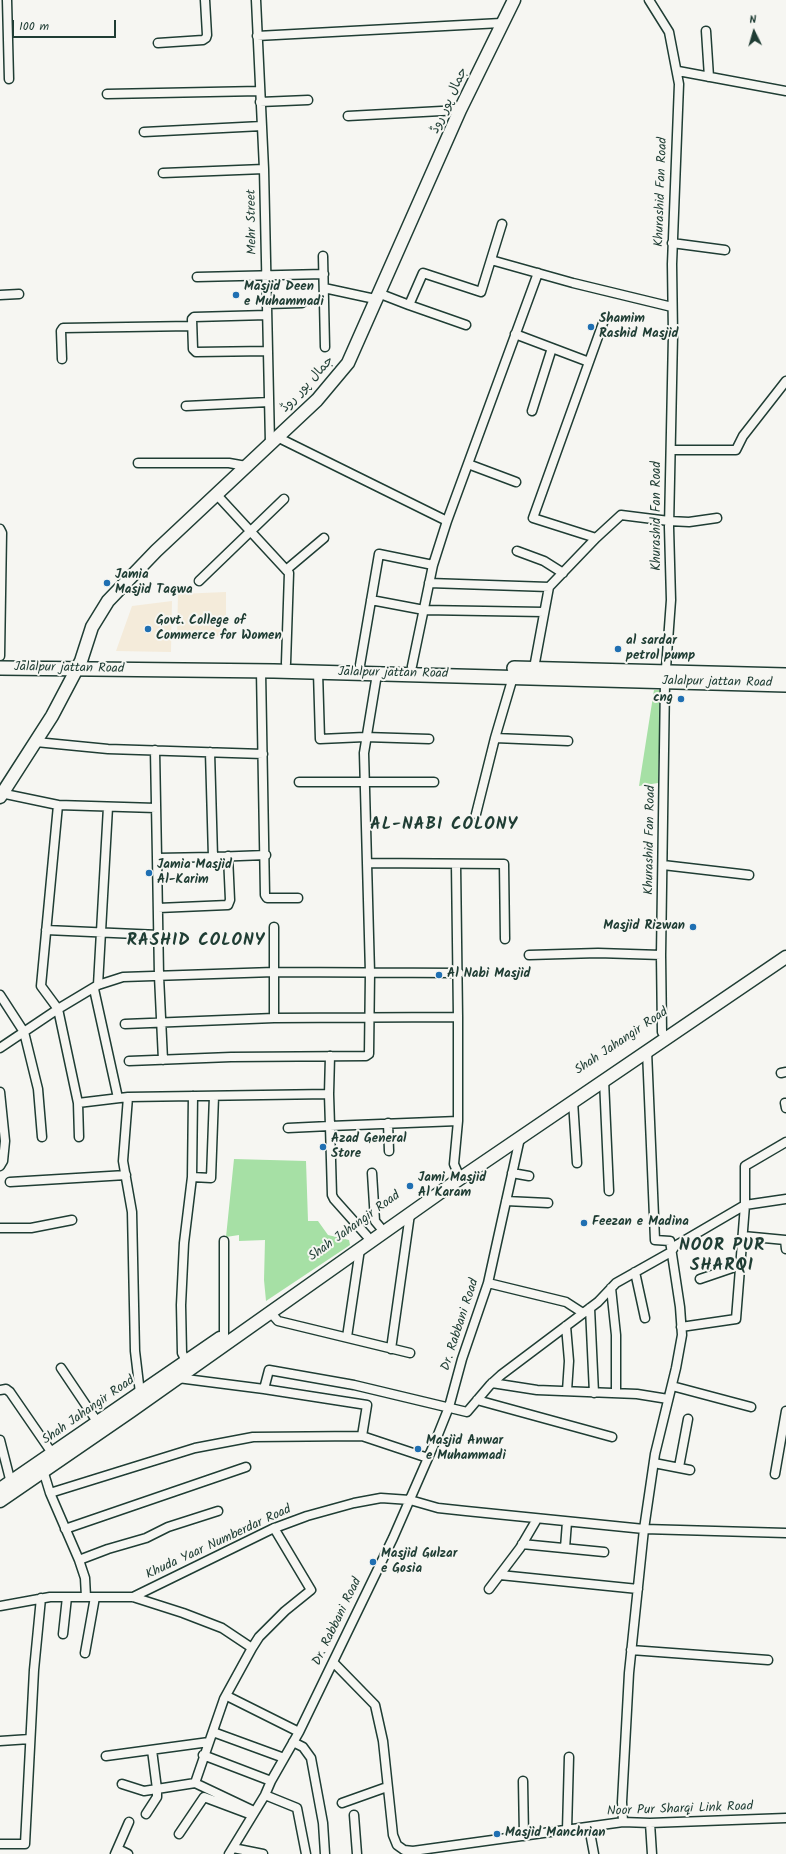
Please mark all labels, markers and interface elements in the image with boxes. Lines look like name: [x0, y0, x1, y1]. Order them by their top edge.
text: N: [749, 11, 757, 29]
scale bar: [14, 12, 118, 38]
north arrow: [734, 12, 774, 52]
text: 100 m: [19, 17, 49, 36]
street label: جمال پور روڈ: [428, 65, 472, 137]
street label: Khurashid Fan Road: [652, 137, 672, 247]
street label: Mehr Street: [245, 189, 261, 255]
place label: Masjid Deen e Muhammadi: [244, 280, 324, 311]
marker: Masjid Deen e Muhammadi: [231, 290, 241, 300]
place label: Shamim Rashid Masjid: [599, 312, 679, 343]
marker: Shamim Rashid Masjid: [586, 322, 596, 332]
street label: جمال پور روڈ: [278, 354, 338, 416]
street label: Khurashid Fan Road: [650, 461, 666, 571]
place label: Jamia Masjid Taqwa: [115, 568, 193, 599]
marker: Jamia Masjid Taqwa: [102, 578, 112, 588]
place label: Govt. College of Commerce for Women: [156, 614, 282, 645]
marker: Govt. College of Commerce for Women: [143, 624, 153, 634]
place label: al sardar petrol pump: [626, 634, 695, 665]
marker: al sardar petrol pump: [613, 644, 623, 654]
street label: Jalalpur jattan Road: [14, 660, 124, 678]
street label: Jalalpur jattan Road: [338, 665, 448, 683]
street label: Jalalpur jattan Road: [662, 674, 772, 692]
place label: cng: [653, 691, 673, 707]
marker: cng: [676, 694, 686, 704]
street label: Khurashid Fan Road: [642, 785, 660, 895]
district label: AL-NABI COLONY: [370, 816, 518, 836]
place label: Jamia Masjid Al-Karim: [157, 858, 232, 889]
marker: Jamia Masjid Al-Karim: [144, 868, 154, 878]
place label: Masjid Rizwan: [603, 919, 685, 935]
marker: Masjid Rizwan: [688, 922, 698, 932]
district label: RASHID COLONY: [127, 932, 265, 952]
place label: Al Nabi Masjid: [447, 967, 531, 983]
marker: Al Nabi Masjid: [434, 970, 444, 980]
street label: Shah Jahangir Road: [572, 1005, 672, 1079]
place label: Azad General Store: [331, 1132, 407, 1163]
marker: Azad General Store: [318, 1142, 328, 1152]
place label: Jami Masjid Al Karam: [418, 1171, 486, 1202]
marker: Jami Masjid Al Karam: [405, 1181, 415, 1191]
street label: Shah Jahangir Road: [306, 1189, 404, 1265]
place label: Feezan e Madina: [592, 1215, 689, 1231]
marker: Feezan e Madina: [579, 1218, 589, 1228]
district label: NOOR PUR SHARQI: [679, 1237, 765, 1277]
street label: Dr. Rabbani Road: [439, 1277, 483, 1373]
street label: Shah Jahangir Road: [40, 1373, 138, 1449]
place label: Masjid Anwar e Muhammadi: [426, 1434, 506, 1465]
marker: Masjid Anwar e Muhammadi: [413, 1444, 423, 1454]
street label: Khuda Yaar Numberdar Road: [144, 1502, 294, 1584]
place label: Masjid Gulzar e Gosia: [381, 1547, 457, 1578]
marker: Masjid Gulzar e Gosia: [368, 1557, 378, 1567]
street label: Dr. Rabbani Road: [310, 1576, 366, 1668]
street label: Noor Pur Sharqi Link Road: [607, 1800, 753, 1820]
place label: Masjid Manchrian: [505, 1826, 606, 1842]
marker: Masjid Manchrian: [492, 1829, 502, 1839]

